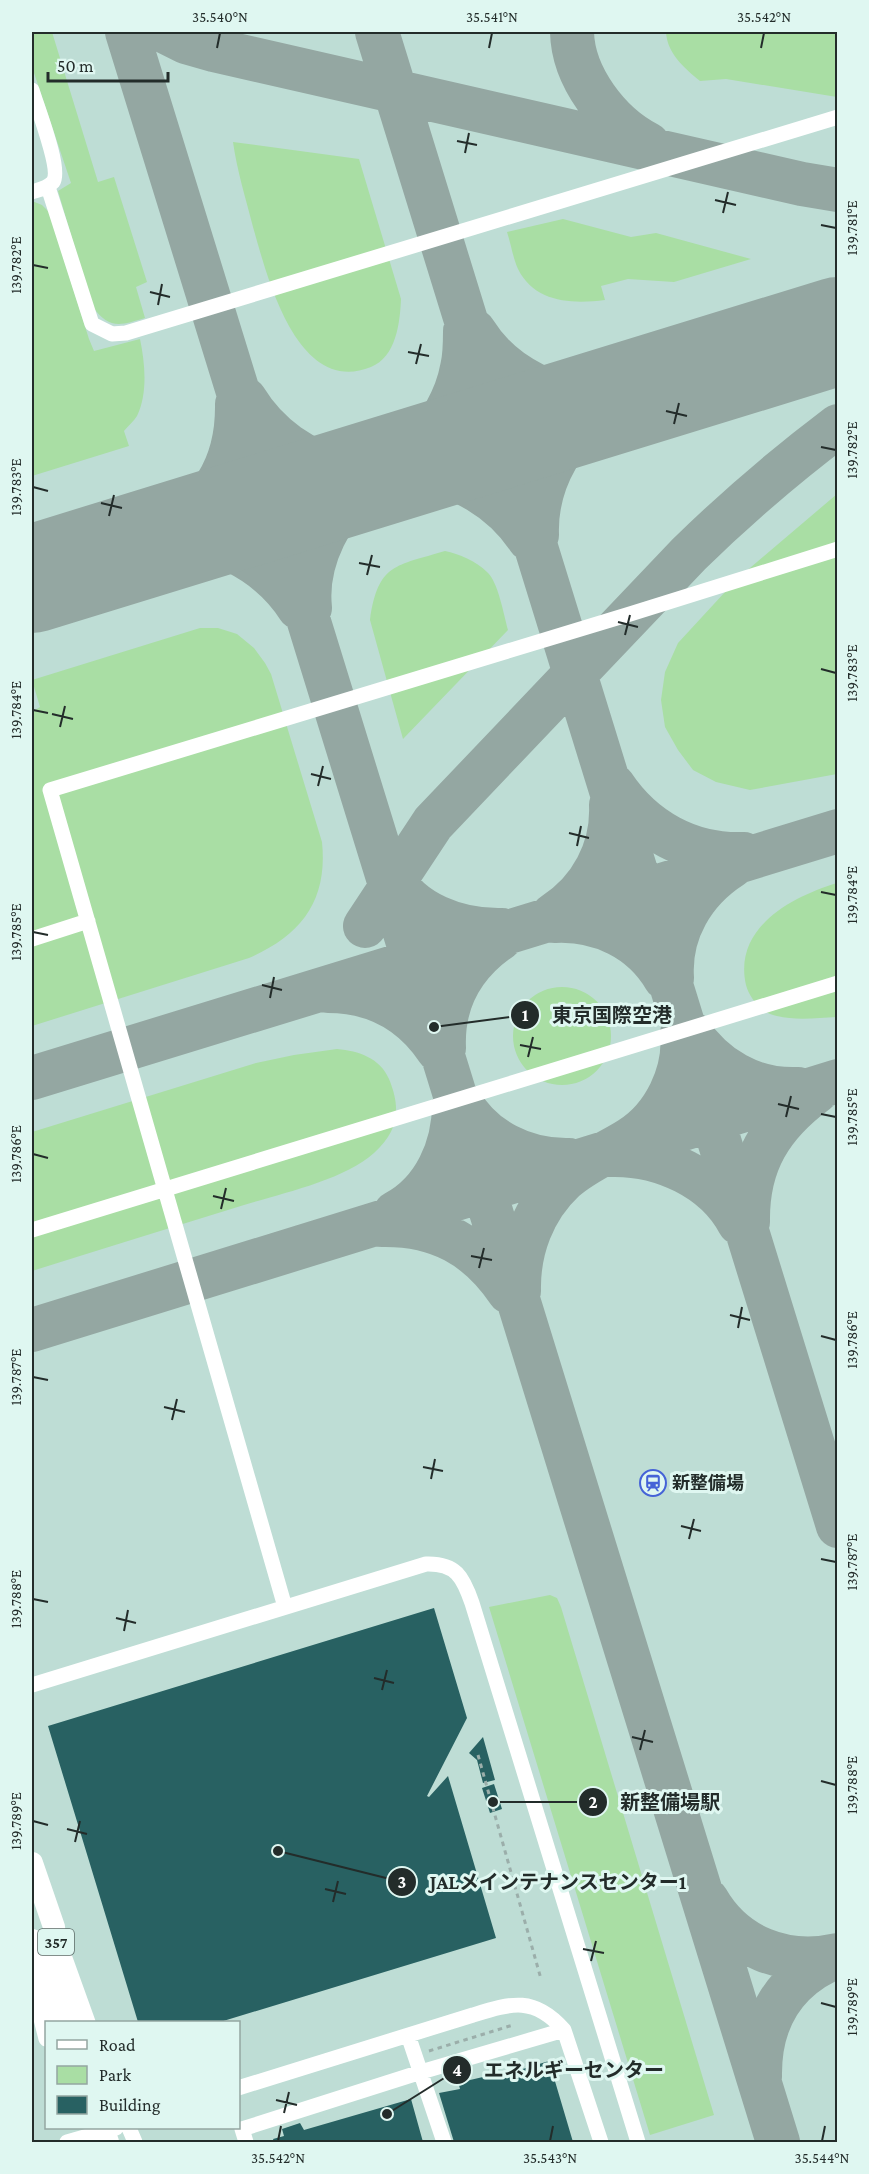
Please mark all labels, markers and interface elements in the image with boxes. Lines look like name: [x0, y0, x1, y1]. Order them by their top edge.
text: 35.540°N: [192, 9, 248, 25]
text: 35.541°N: [466, 9, 518, 25]
text: 35.542°N: [737, 9, 791, 25]
scale bar: [48, 45, 168, 83]
text: 50 m: [57, 56, 94, 76]
text: 139.781°E: [844, 200, 860, 256]
text: 139.782°E: [8, 236, 24, 294]
text: 139.782°E: [844, 421, 860, 479]
text: 139.783°E: [8, 458, 24, 516]
text: 139.783°E: [844, 644, 860, 702]
text: 139.784°E: [8, 681, 24, 739]
text: 139.784°E: [844, 866, 860, 924]
text: 139.785°E: [8, 903, 24, 961]
callout: 東京国際空港: [510, 996, 684, 1034]
text: 東京国際空港: [552, 1004, 672, 1026]
text: 1: [522, 1005, 529, 1025]
text: 139.785°E: [844, 1088, 860, 1146]
text: 139.786°E: [8, 1125, 24, 1183]
text: 139.786°E: [844, 1311, 860, 1369]
text: 139.787°E: [8, 1349, 24, 1405]
station icon: 新整備場: [638, 1468, 668, 1498]
place label: 新整備場: [672, 1473, 744, 1493]
text: 139.787°E: [844, 1534, 860, 1590]
text: 139.788°E: [8, 1570, 24, 1628]
text: 139.788°E: [844, 1756, 860, 1814]
callout: 新整備場駅: [578, 1783, 732, 1821]
text: 新整備場駅: [620, 1791, 720, 1813]
text: 139.789°E: [8, 1792, 24, 1850]
text: 2: [588, 1792, 598, 1812]
callout: JALメインテナンスセンター1: [387, 1863, 698, 1901]
text: JALメインテナンスセンター1: [428, 1871, 687, 1893]
text: 3: [398, 1872, 406, 1892]
road number: 357: [38, 1929, 74, 1955]
text: 139.789°E: [844, 1978, 860, 2036]
legend: [45, 2021, 240, 2129]
text: Road: [99, 2035, 136, 2055]
callout: エネルギーセンター: [442, 2051, 676, 2089]
text: エネルギーセンター: [484, 2059, 664, 2081]
text: 4: [452, 2060, 462, 2080]
text: Park: [99, 2065, 131, 2085]
text: Building: [99, 2095, 161, 2115]
text: 35.542°N: [251, 2150, 305, 2166]
text: 35.543°N: [523, 2150, 577, 2166]
text: 35.544°N: [795, 2150, 850, 2166]

